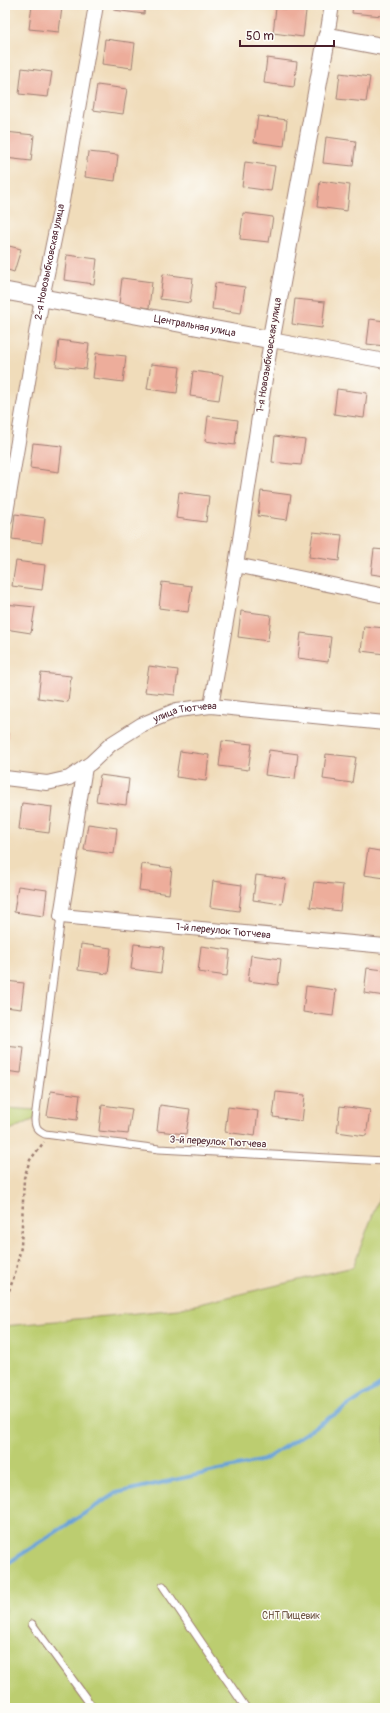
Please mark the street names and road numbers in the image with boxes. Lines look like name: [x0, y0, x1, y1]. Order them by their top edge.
street label: 2-я Новозыбковская улица: [32, 203, 67, 321]
street label: 1-я Новозыбковская улица: [254, 296, 284, 413]
street label: Центральная улица: [153, 313, 237, 339]
street label: улица Тютчева: [151, 700, 218, 726]
street label: 1-й переулок Тютчева: [175, 921, 272, 941]
street label: 3-й переулок Тютчева: [169, 1133, 267, 1151]

